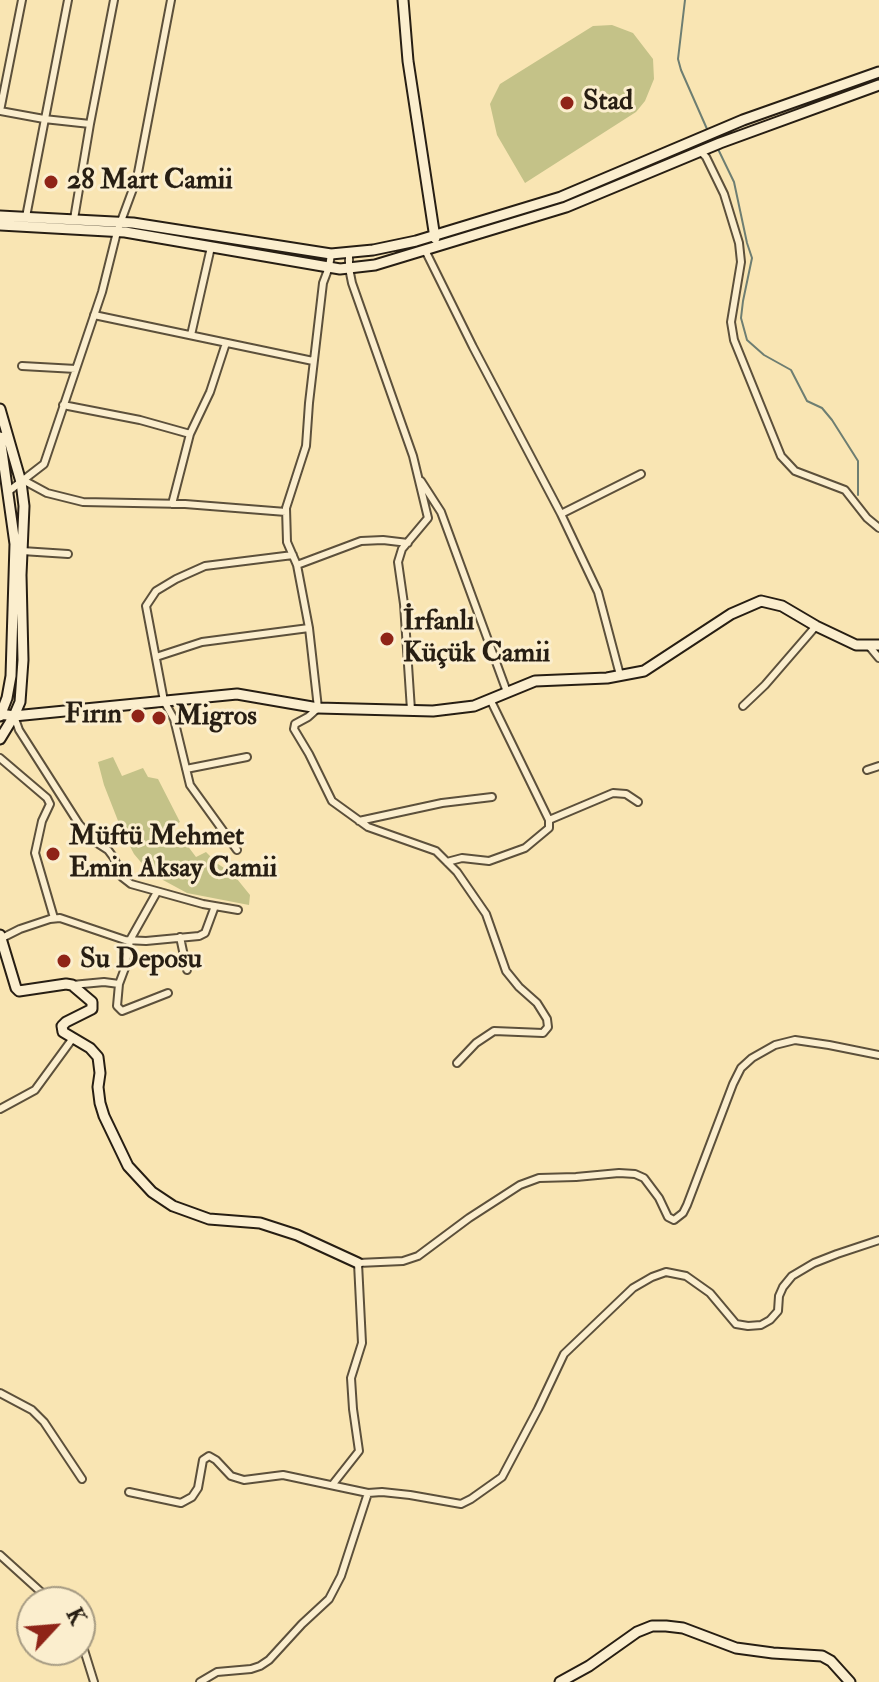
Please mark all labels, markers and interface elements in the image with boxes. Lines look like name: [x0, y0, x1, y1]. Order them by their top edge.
place label: Stad: [583, 86, 633, 120]
marker: Stad: [558, 94, 576, 112]
place label: 28 Mart Camii: [67, 165, 233, 199]
marker: 28 Mart Camii: [42, 173, 60, 191]
place label: İrfanlı Küçük Camii: [403, 606, 550, 672]
marker: İrfanlı Küçük Camii: [378, 630, 396, 648]
place label: Fırın: [65, 699, 122, 733]
place label: Migros: [175, 701, 257, 735]
marker: Fırın: [129, 707, 147, 725]
marker: Migros: [150, 709, 168, 727]
place label: Müftü Mehmet Emin Aksay Camii: [69, 821, 277, 887]
marker: Müftü Mehmet Emin Aksay Camii: [44, 845, 62, 863]
place label: Su Deposu: [80, 944, 202, 978]
marker: Su Deposu: [55, 952, 73, 970]
north arrow: [16, 1586, 96, 1666]
text: K: [60, 1603, 92, 1629]

